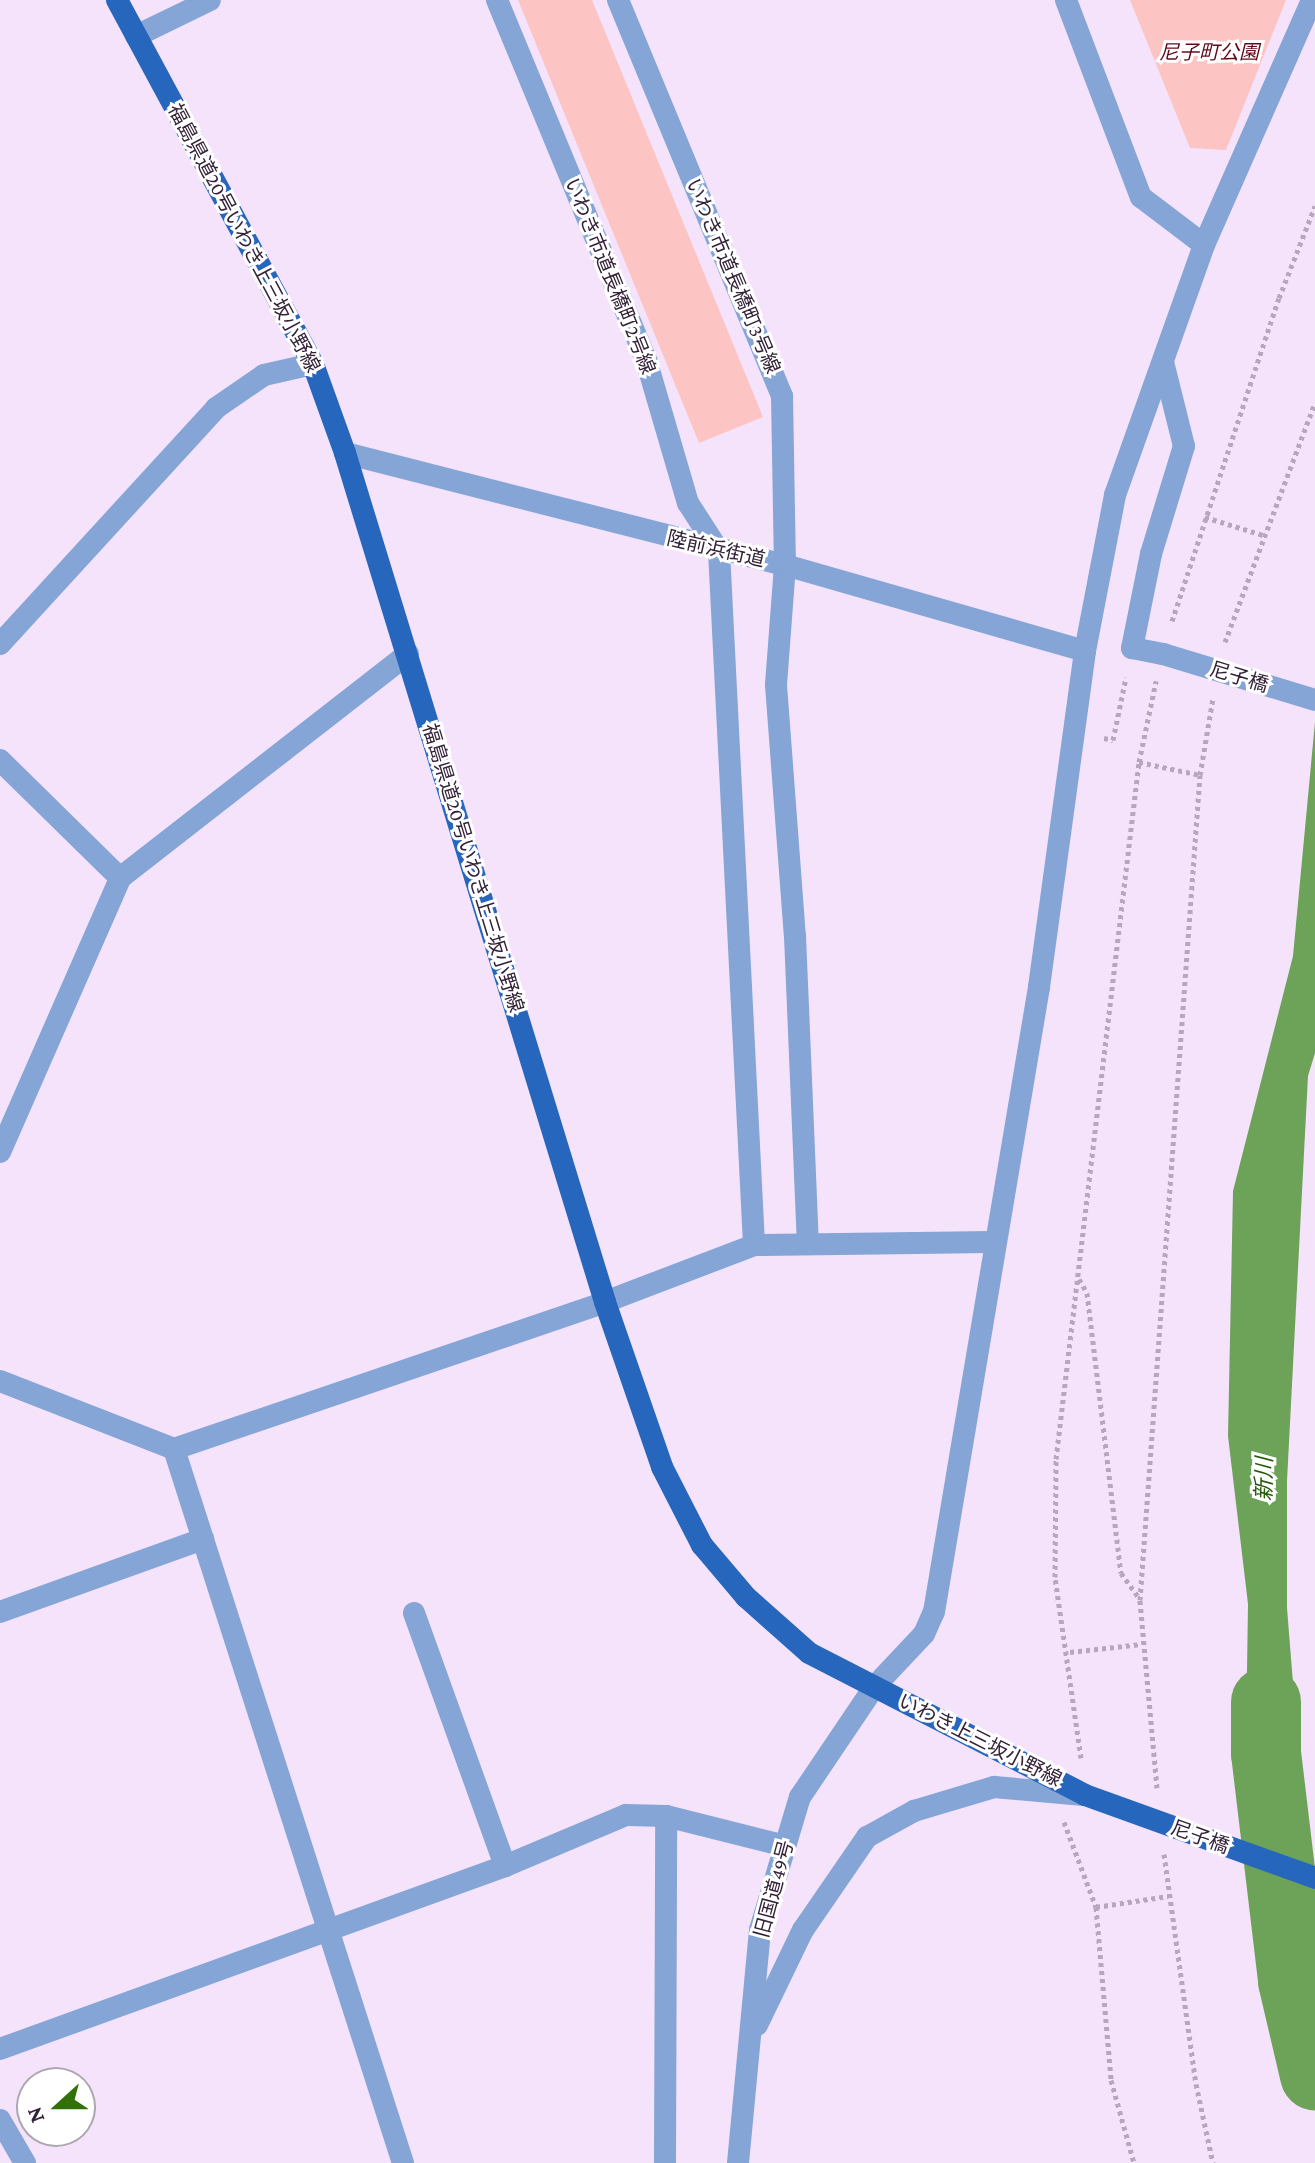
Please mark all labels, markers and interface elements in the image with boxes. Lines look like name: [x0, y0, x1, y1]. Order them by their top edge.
park label: 尼子町公園: [1159, 40, 1259, 64]
street label: 福島県道20号いわき上三坂小野線: [163, 100, 325, 376]
street label: いわき市道長橋町2号線: [560, 174, 660, 378]
street label: いわき市道長橋町3号線: [681, 175, 785, 377]
street label: 陸前浜街道: [665, 526, 767, 572]
street label: 尼子橋: [1207, 657, 1271, 697]
street label: 福島県道20号いわき上三坂小野線: [418, 721, 528, 1015]
water label: 新川: [1250, 1457, 1278, 1501]
street label: いわき上三坂小野線: [894, 1688, 1066, 1792]
street label: 尼子橋: [1168, 1815, 1232, 1859]
street label: 旧国道49号: [749, 1838, 799, 1940]
north arrow: [16, 2067, 96, 2147]
text: N: [21, 2104, 49, 2127]

